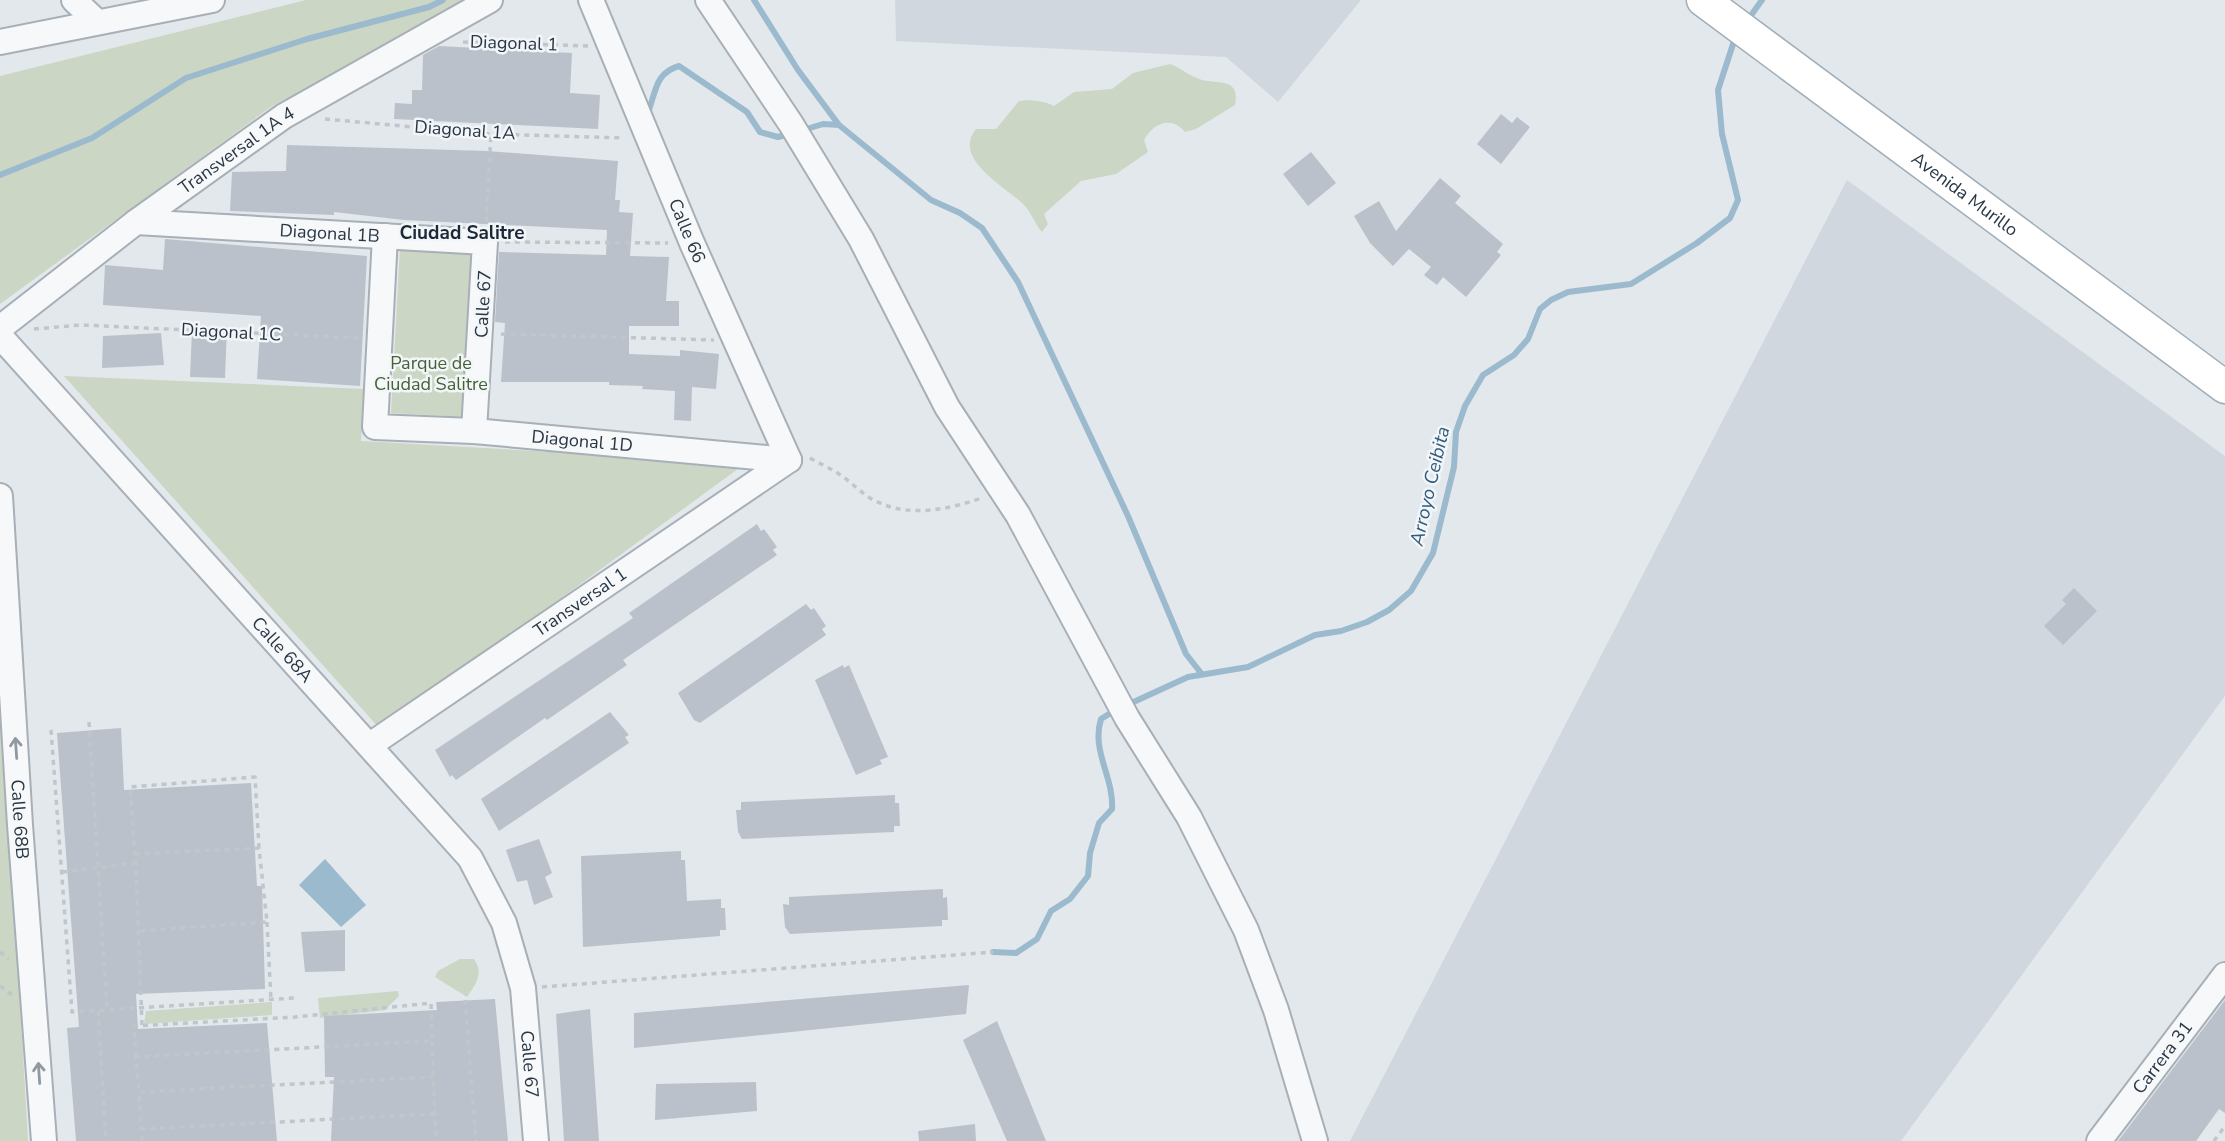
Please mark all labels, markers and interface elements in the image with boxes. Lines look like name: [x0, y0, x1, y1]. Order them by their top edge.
street label: Diagonal 1: [470, 29, 558, 57]
street label: Transversal 1A 4: [174, 101, 299, 200]
street label: Diagonal 1A: [414, 114, 516, 146]
street label: Avenida Murillo: [1907, 147, 2023, 242]
street label: Calle 66: [663, 195, 711, 267]
street label: Diagonal 1B: [279, 218, 380, 248]
district label: Ciudad Salitre: [399, 220, 525, 246]
street label: Calle 67: [469, 270, 497, 338]
street label: Diagonal 1C: [180, 317, 282, 347]
park label: Parque de Ciudad Salitre: [374, 351, 488, 396]
street label: Diagonal 1D: [531, 424, 634, 458]
water label: Arroyo Ceibita: [1403, 424, 1456, 549]
street label: Transversal 1: [529, 562, 631, 642]
street label: Calle 68A: [246, 612, 318, 688]
one-way arrow: [9, 738, 22, 760]
street label: Calle 68B: [5, 779, 35, 860]
street label: Carrera 31: [2127, 1016, 2198, 1099]
street label: Calle 67: [515, 1029, 544, 1099]
one-way arrow: [32, 1062, 45, 1085]

